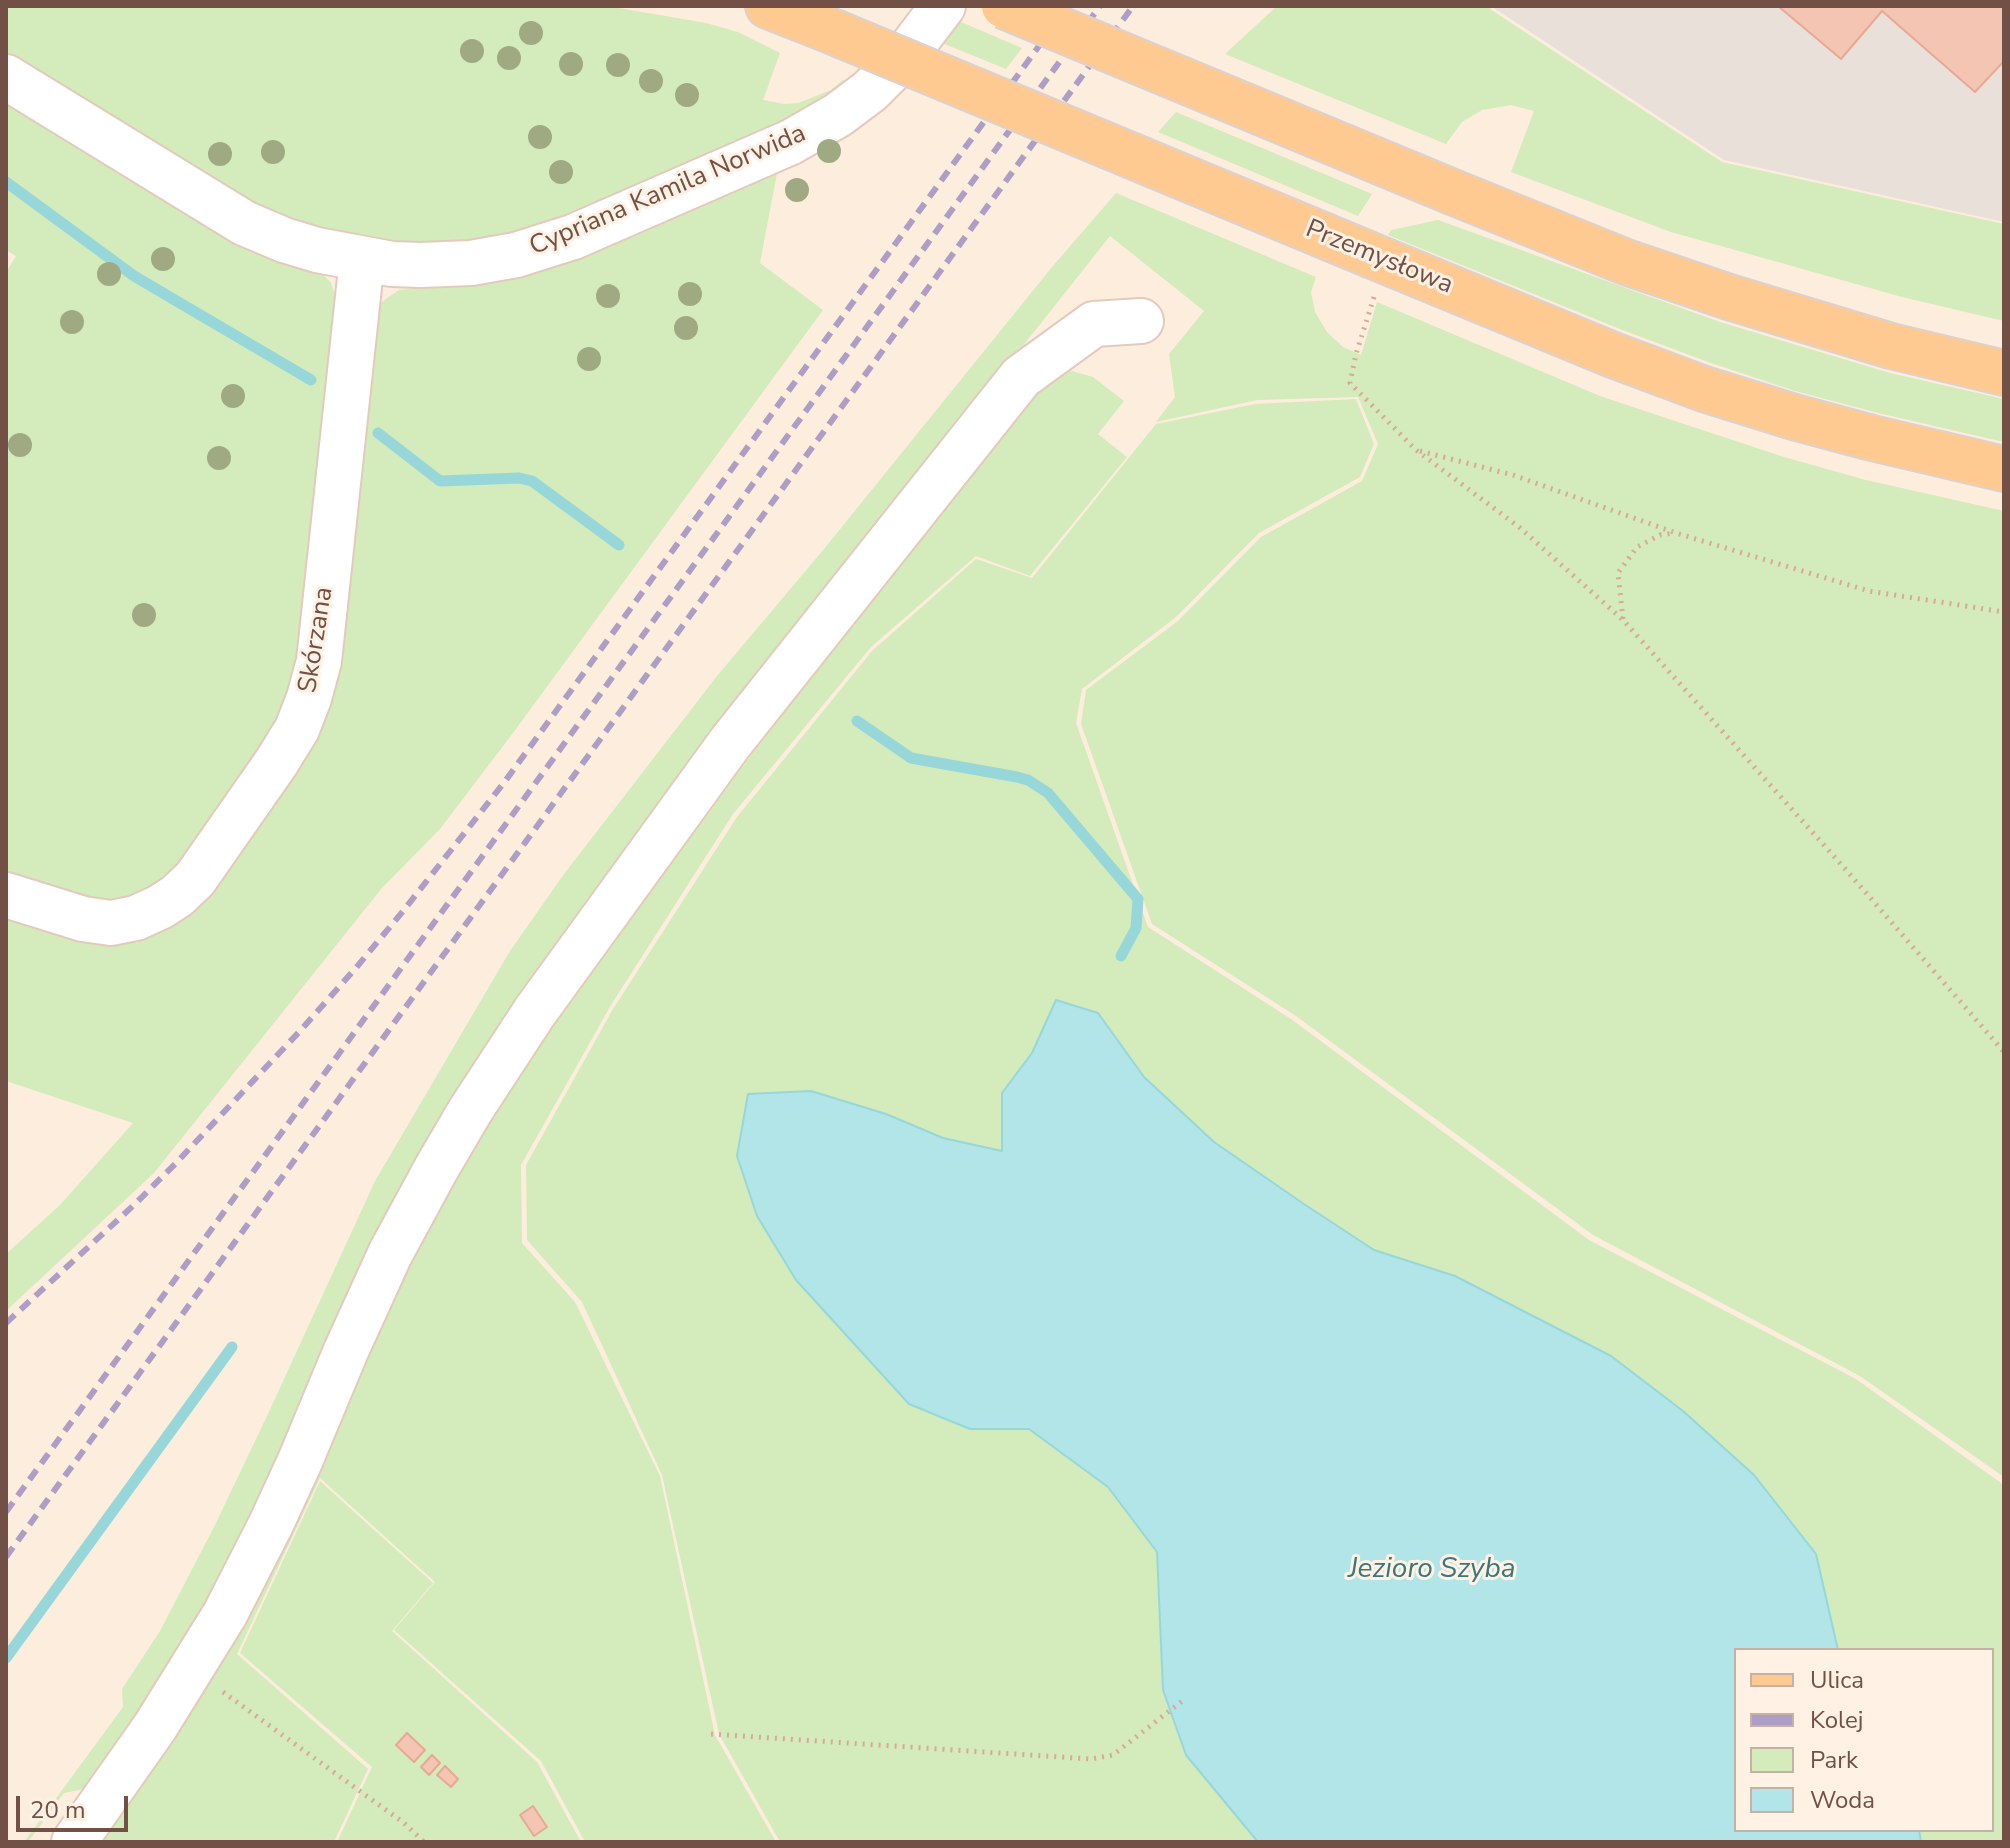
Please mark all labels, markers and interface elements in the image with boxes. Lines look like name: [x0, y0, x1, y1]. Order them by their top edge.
street label: Cypriana Kamila Norwida: [525, 119, 811, 263]
street label: Przemysłowa: [1301, 214, 1457, 302]
street label: Skórzana: [293, 585, 341, 695]
water label: Jezioro Szyba: [1348, 1553, 1516, 1587]
legend: [1734, 1648, 1994, 1832]
text: Ulica: [1810, 1664, 1864, 1696]
text: Kolej: [1810, 1704, 1864, 1736]
text: Park: [1810, 1744, 1858, 1776]
scale bar: [20, 1780, 132, 1830]
text: Woda: [1810, 1784, 1875, 1816]
text: 20 m: [30, 1794, 86, 1826]

